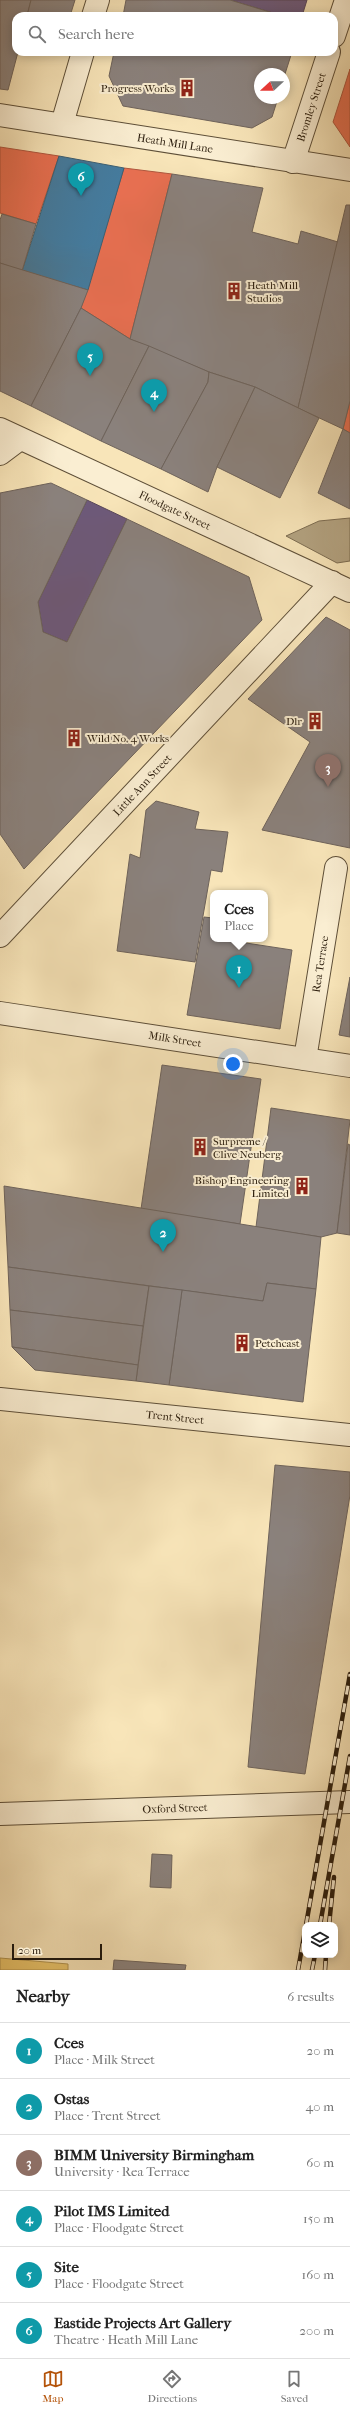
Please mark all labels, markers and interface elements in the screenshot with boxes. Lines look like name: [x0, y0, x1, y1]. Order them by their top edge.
search box: [12, 12, 338, 56]
icon: search: [26, 23, 48, 45]
text: Search here: [58, 25, 134, 43]
north arrow: [254, 68, 290, 104]
street label: Bromley Street: [294, 71, 329, 143]
building icon: Progress Works: [177, 78, 197, 98]
place label: Progress Works: [101, 82, 174, 95]
street label: Heath Mill Lane: [136, 131, 214, 156]
pin: 6: [68, 163, 94, 196]
place label: Heath Mill Studios: [247, 279, 298, 305]
building icon: Heath Mill Studios: [224, 281, 244, 301]
pin: 5: [77, 343, 103, 376]
pin: 4: [141, 379, 167, 412]
street label: Floodgate Street: [137, 488, 213, 533]
building icon: Dlr: [305, 711, 325, 731]
place label: Dlr: [286, 715, 302, 728]
building icon: Wild No. 4 Works: [64, 728, 84, 748]
place label: Wild No. 4 Works: [86, 732, 169, 745]
street label: Little Ann Street: [110, 752, 174, 819]
pin: 3: [315, 754, 341, 787]
popup: [210, 890, 268, 942]
text: Cces: [224, 900, 254, 918]
text: Place: [224, 918, 254, 933]
street label: Rea Terrace: [310, 934, 331, 993]
pin: 1: [226, 955, 252, 988]
street label: Milk Street: [148, 1029, 202, 1050]
your location: [223, 1054, 243, 1074]
place label: Surpreme / Clive Neuberg: [213, 1135, 281, 1161]
building icon: Surpreme / Clive Neuberg: [190, 1137, 210, 1157]
place label: Bishop Engineering Limited: [195, 1174, 290, 1200]
building icon: Bishop Engineering Limited: [292, 1176, 312, 1196]
pin: 2: [150, 1219, 176, 1252]
building icon: Petchcast: [232, 1333, 252, 1353]
place label: Petchcast: [255, 1337, 300, 1350]
street label: Trent Street: [145, 1408, 205, 1427]
street label: Oxford Street: [142, 1801, 208, 1816]
map controls: [302, 1922, 338, 1958]
button: layers: [302, 1922, 338, 1958]
scale bar: [12, 1942, 102, 1961]
text: 20 m: [18, 1944, 41, 1957]
text: Nearby: [16, 1986, 70, 2006]
text: 6 results: [287, 1989, 334, 2004]
text: Cces: [54, 2034, 84, 2052]
text: 1: [27, 2043, 31, 2058]
text: 20 m: [307, 2043, 334, 2058]
text: Place · Milk Street: [54, 2052, 155, 2067]
text: Ostas: [54, 2090, 89, 2108]
text: 2: [26, 2099, 32, 2114]
text: 40 m: [306, 2099, 334, 2114]
text: Place · Trent Street: [54, 2108, 161, 2123]
text: BIMM University Birmingham: [54, 2146, 254, 2164]
text: 3: [26, 2155, 32, 2170]
text: 60 m: [306, 2155, 334, 2170]
text: University · Rea Terrace: [54, 2164, 190, 2179]
text: Pilot IMS Limited: [54, 2202, 169, 2220]
text: 4: [25, 2211, 33, 2226]
text: 150 m: [303, 2211, 334, 2226]
text: Place · Floodgate Street: [54, 2220, 184, 2235]
text: Site: [54, 2258, 79, 2276]
text: 5: [26, 2267, 32, 2282]
text: 160 m: [302, 2267, 334, 2282]
text: Place · Floodgate Street: [54, 2276, 184, 2291]
text: Eastide Projects Art Gallery: [54, 2314, 231, 2332]
text: 6: [25, 2323, 33, 2338]
text: 200 m: [299, 2323, 334, 2338]
text: Theatre · Heath Mill Lane: [54, 2332, 198, 2347]
tab: Map: [42, 2368, 64, 2405]
tab: Directions: [148, 2368, 197, 2405]
tab: Saved: [281, 2368, 308, 2405]

